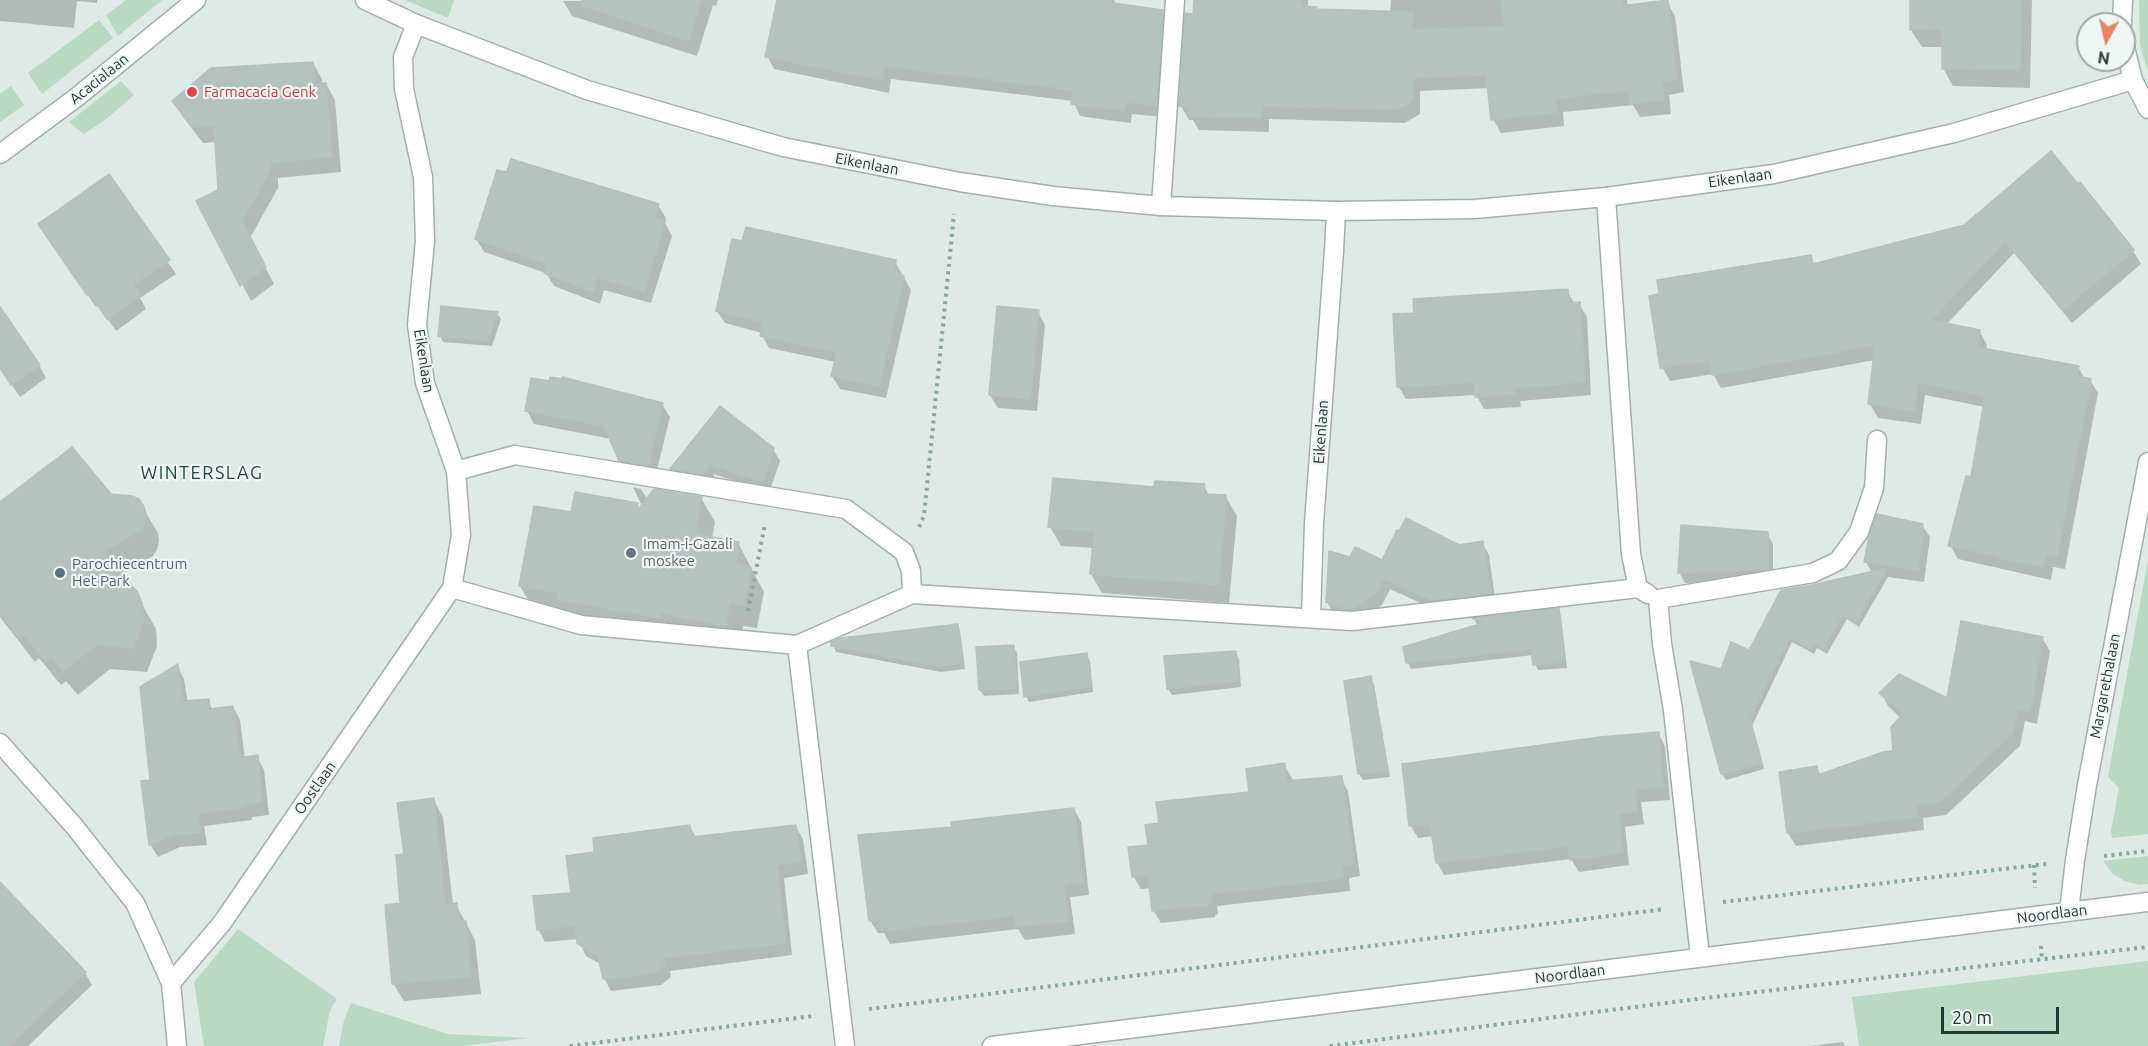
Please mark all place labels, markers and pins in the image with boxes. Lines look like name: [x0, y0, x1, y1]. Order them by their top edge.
place label: Farmacacia Genk: [204, 83, 316, 101]
marker: Farmacacia Genk: [185, 85, 199, 99]
place label: Imam-i-Gazali moskee: [643, 535, 733, 570]
marker: Imam-i-Gazali moskee: [624, 546, 638, 560]
place label: Parochiecentrum Het Park: [72, 555, 187, 590]
marker: Parochiecentrum Het Park: [53, 566, 67, 580]

